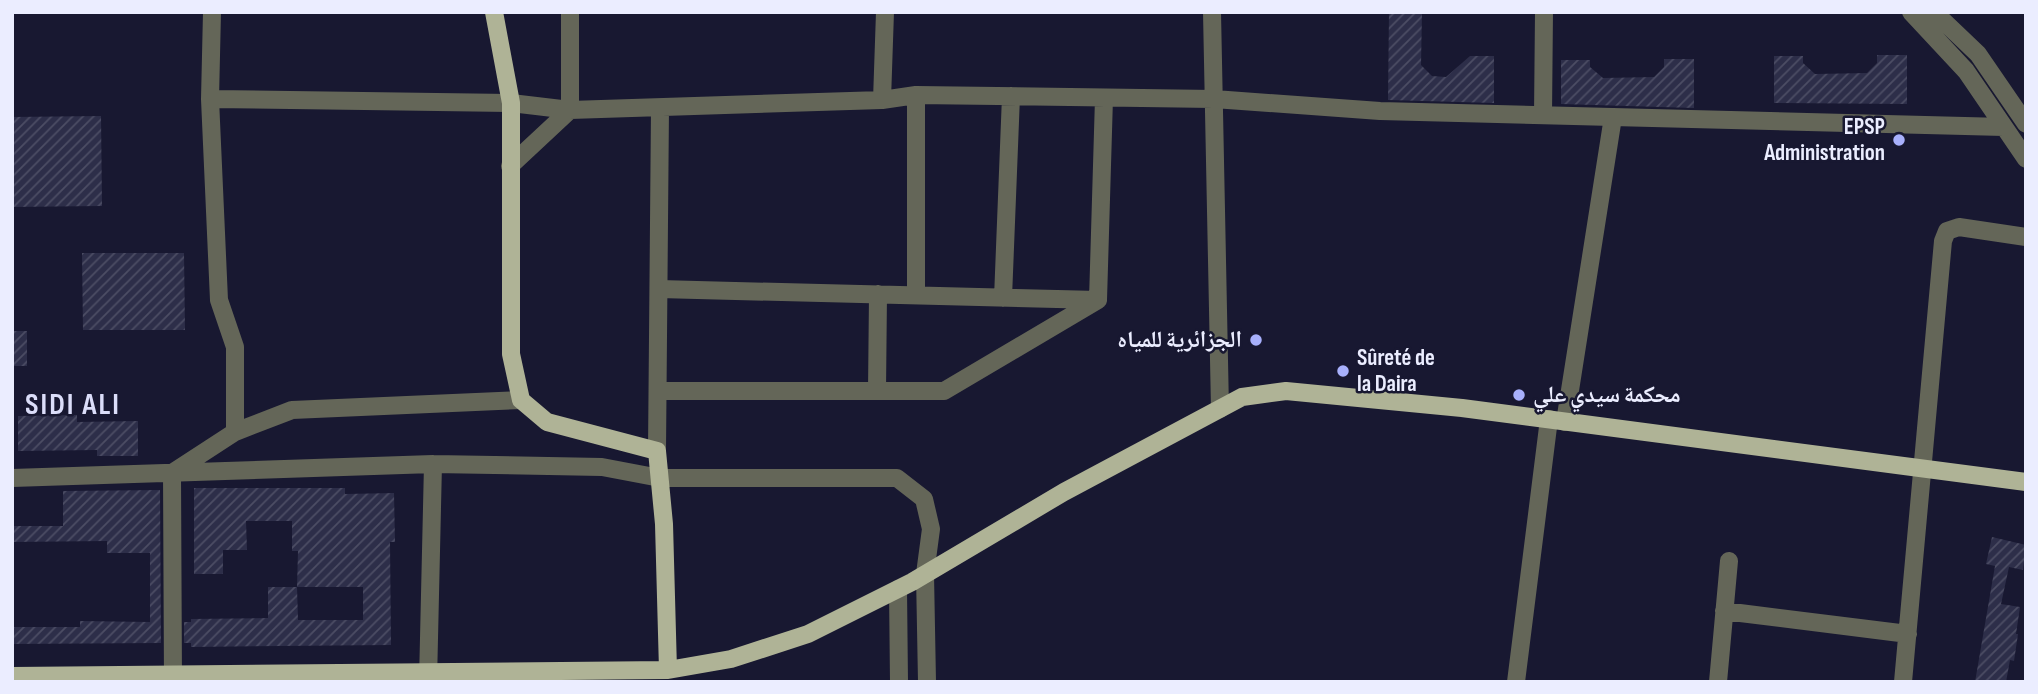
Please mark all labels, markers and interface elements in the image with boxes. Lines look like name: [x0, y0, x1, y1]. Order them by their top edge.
place label: EPSP Administration: [1763, 113, 1885, 167]
marker: EPSP Administration: [1891, 132, 1907, 148]
place label: الجزائرية للمياه: [1117, 326, 1242, 354]
marker: الجزائرية للمياه: [1248, 332, 1264, 348]
place label: Sûreté de la Daira: [1357, 344, 1435, 398]
marker: Sûreté de la Daira: [1335, 363, 1351, 379]
place label: محكمة سيدي علي: [1533, 381, 1681, 413]
district label: SIDI ALI: [25, 387, 121, 423]
marker: محكمة سيدي علي: [1511, 387, 1527, 403]

